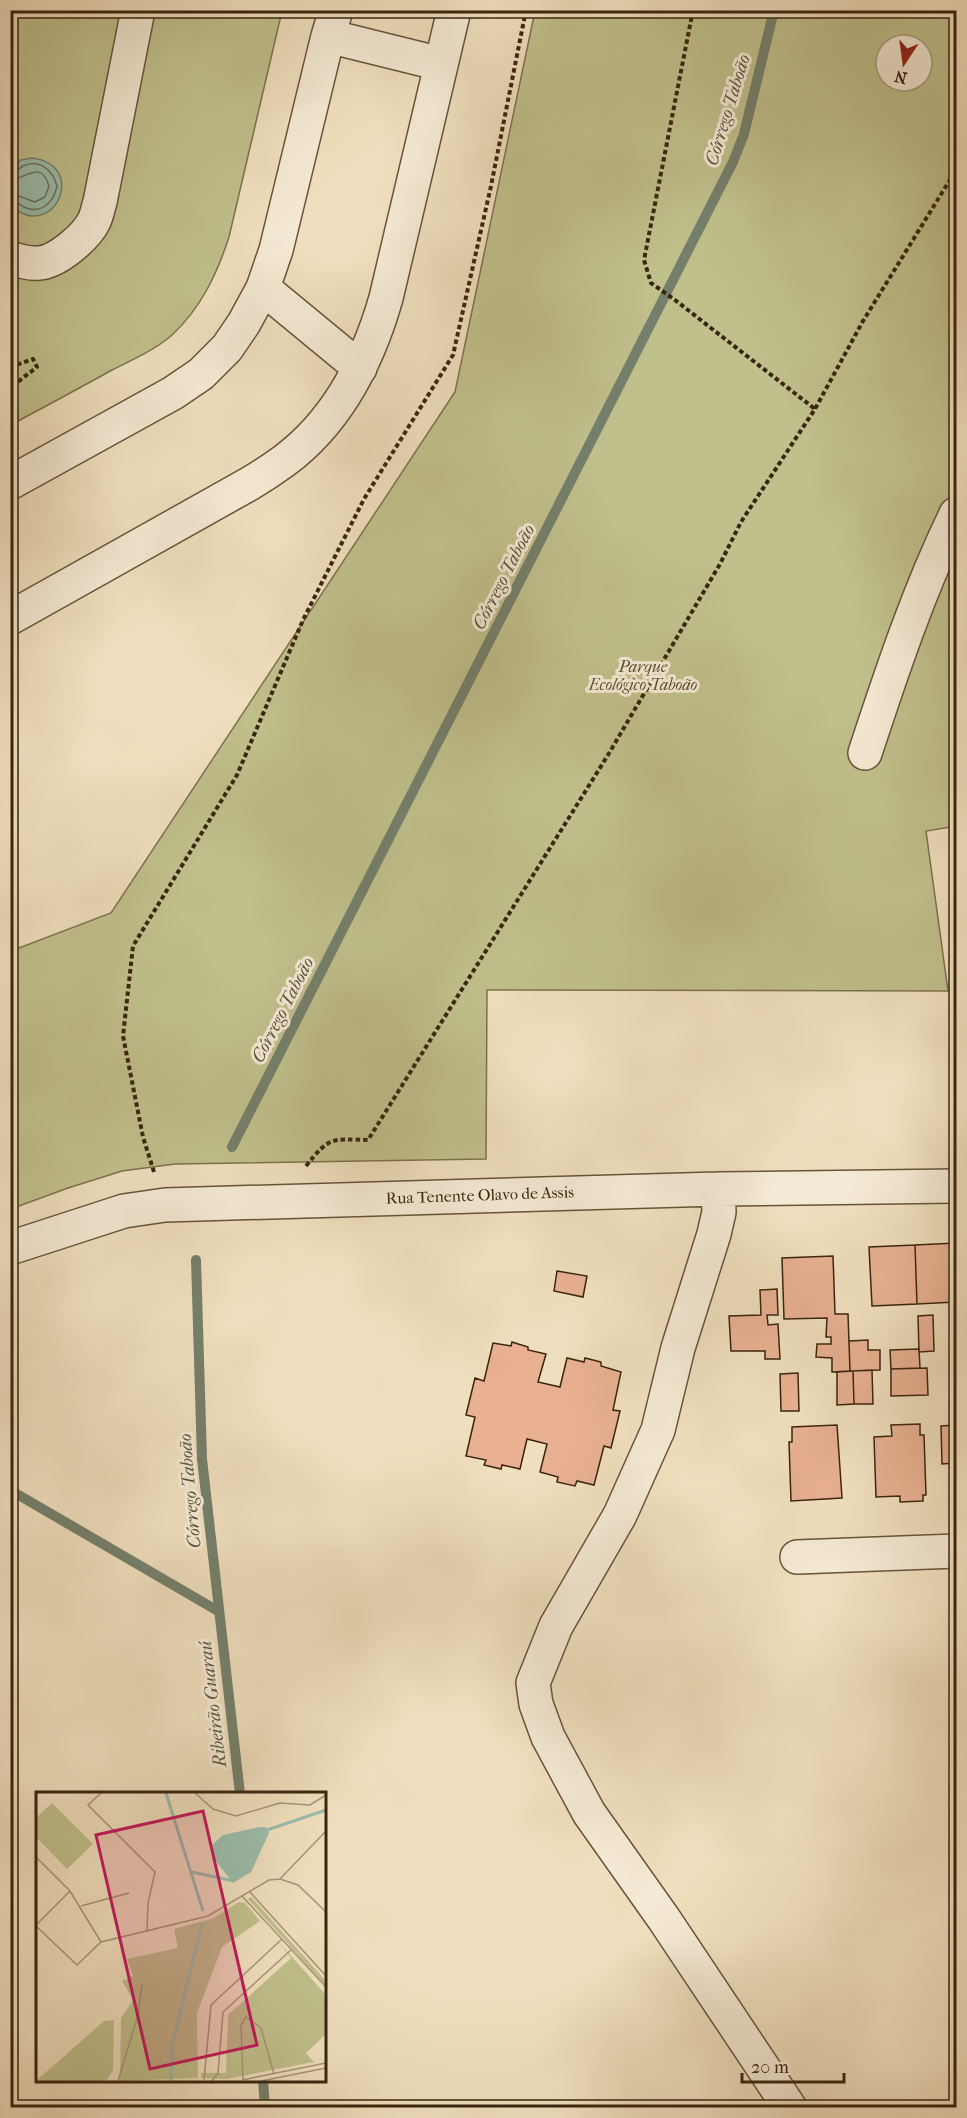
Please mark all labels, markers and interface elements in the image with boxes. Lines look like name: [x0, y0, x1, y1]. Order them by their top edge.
north arrow: [874, 33, 934, 93]
water label: Córrego Taboão: [701, 52, 755, 168]
text: N: [892, 66, 909, 88]
water label: Córrego Taboão: [469, 521, 539, 633]
park label: Parque Ecológico Taboão: [588, 657, 698, 694]
water label: Córrego Taboão: [248, 954, 318, 1066]
street label: Rua Tenente Olavo de Assis: [386, 1182, 574, 1208]
water label: Córrego Taboão: [175, 1433, 205, 1549]
water label: Ribeirão Guaraú: [195, 1638, 231, 1769]
inset map: [36, 1792, 326, 2082]
scale bar: [742, 2046, 844, 2084]
text: 20 m: [751, 2057, 789, 2078]

